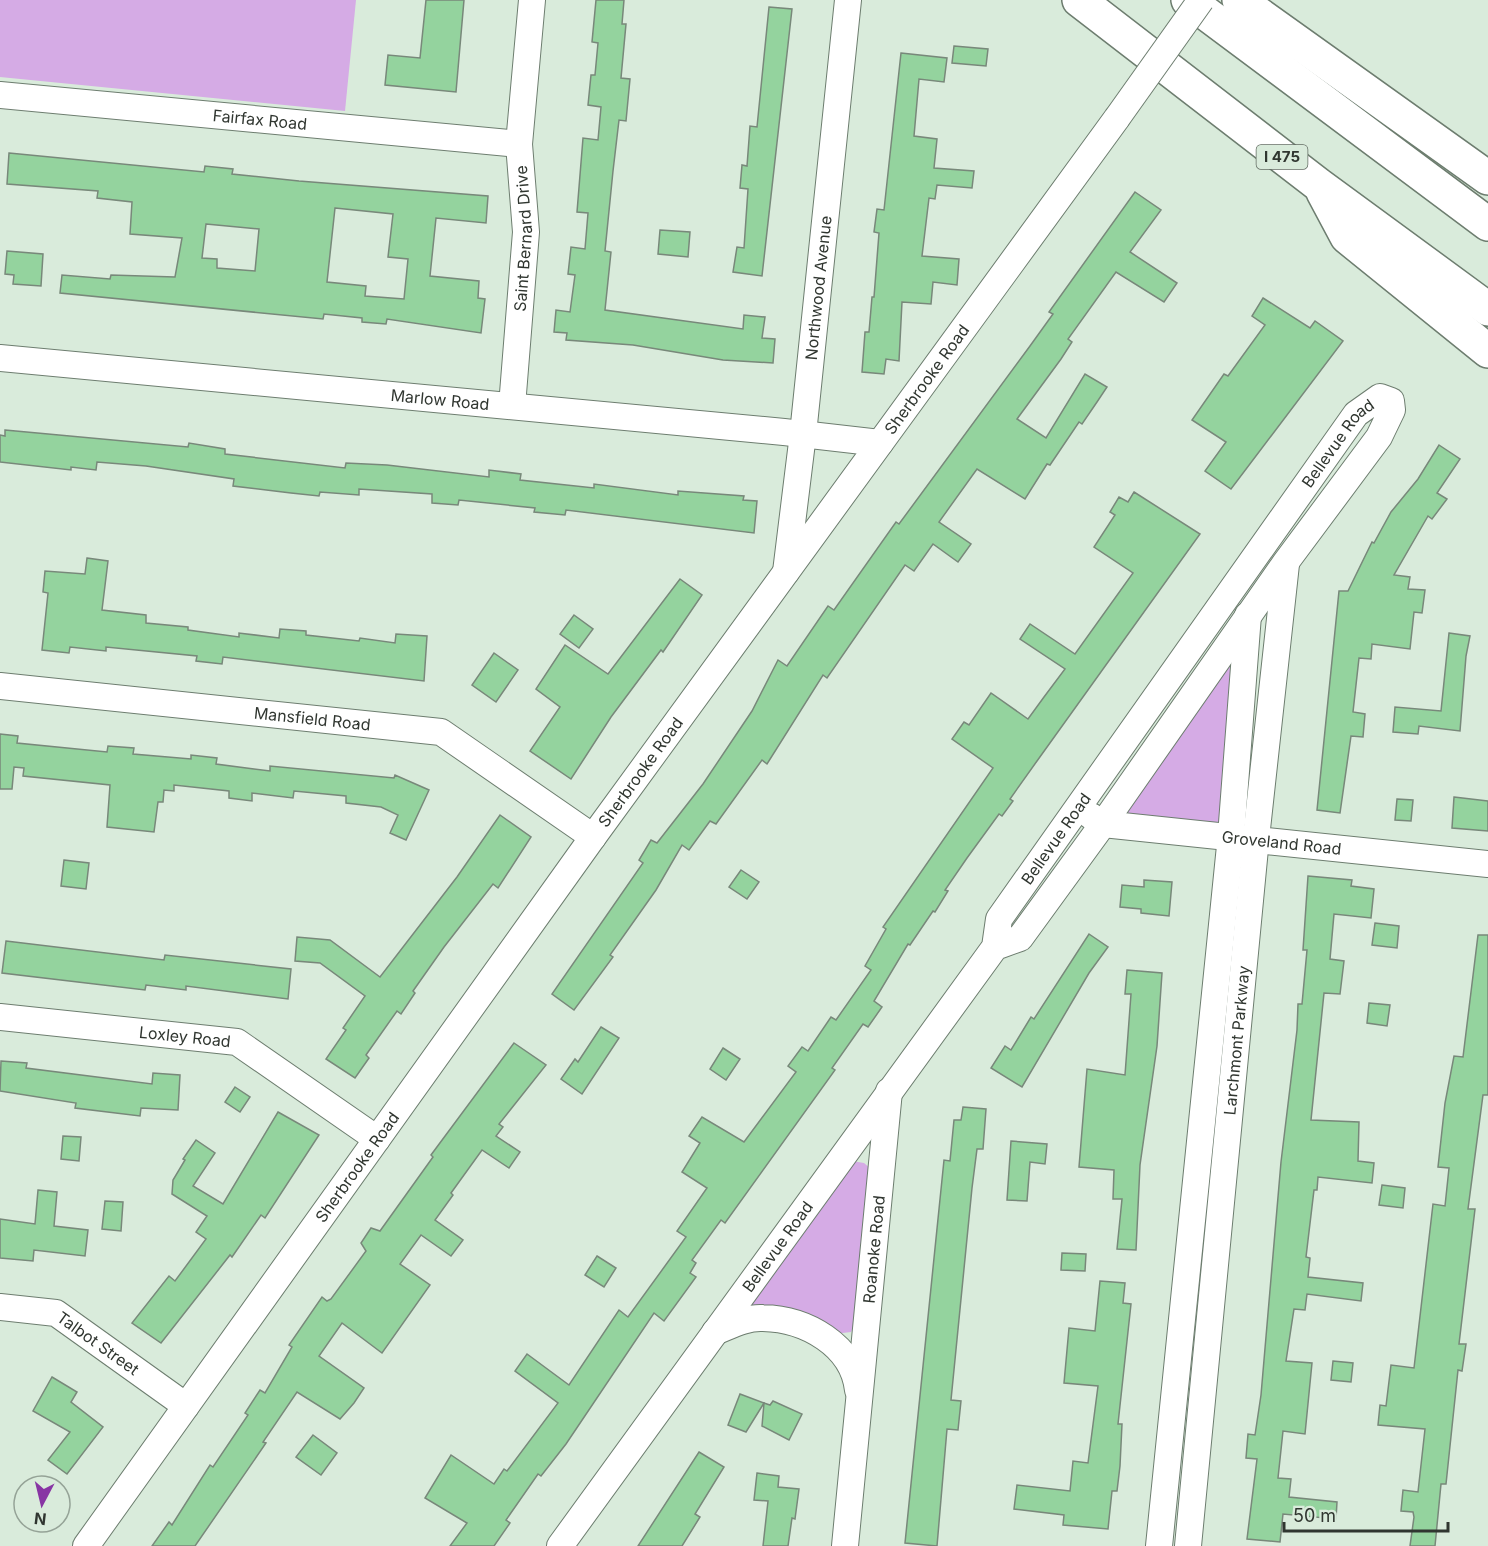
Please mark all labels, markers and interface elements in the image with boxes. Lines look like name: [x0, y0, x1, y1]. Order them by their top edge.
street label: Fairfax Road: [212, 105, 308, 134]
road number: I 475: [1256, 145, 1308, 169]
street label: Saint Bernard Drive: [510, 165, 536, 312]
street label: Northwood Avenue: [801, 215, 836, 361]
street label: Sherbrooke Road: [880, 320, 973, 438]
street label: Marlow Road: [390, 385, 490, 414]
street label: Bellevue Road: [1297, 394, 1378, 491]
street label: Mansfield Road: [253, 703, 372, 735]
street label: Sherbrooke Road: [594, 713, 687, 831]
street label: Bellevue Road: [1017, 789, 1095, 888]
street label: Groveland Road: [1221, 826, 1342, 859]
street label: Larchmont Parkway: [1219, 965, 1254, 1116]
street label: Loxley Road: [138, 1022, 232, 1051]
street label: Sherbrooke Road: [311, 1108, 403, 1226]
street label: Roanoke Road: [858, 1194, 889, 1304]
street label: Bellevue Road: [738, 1197, 817, 1296]
street label: Talbot Street: [53, 1307, 143, 1379]
north arrow: [12, 1474, 72, 1534]
scale bar: [1284, 1495, 1448, 1533]
text: 50 m: [1293, 1505, 1336, 1526]
text: N: [33, 1508, 47, 1530]

